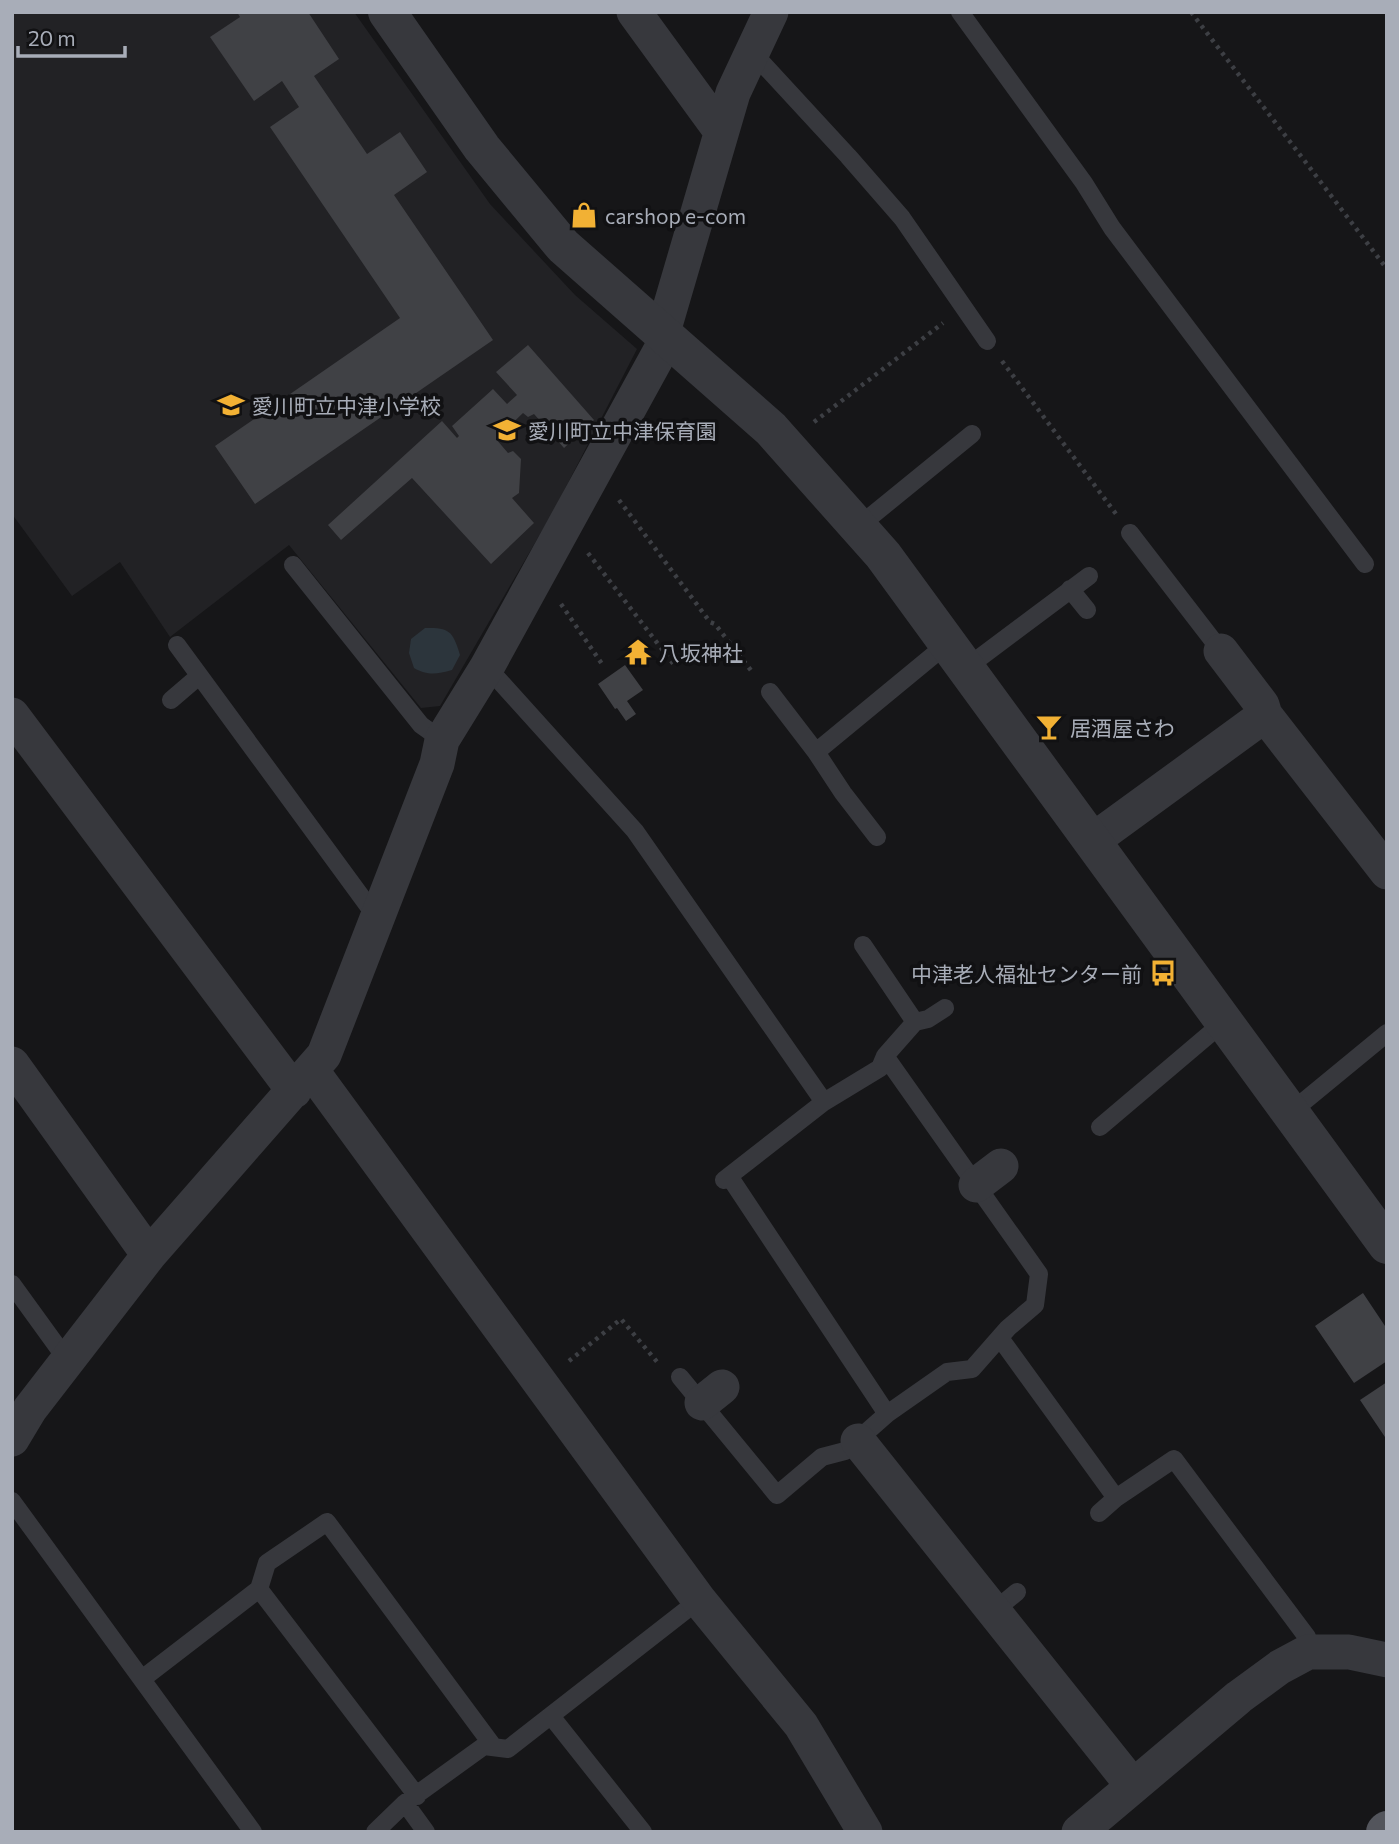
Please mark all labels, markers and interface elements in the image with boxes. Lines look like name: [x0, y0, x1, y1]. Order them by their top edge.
scale bar: [18, 14, 124, 58]
text: 20 m: [28, 25, 76, 50]
shop icon: carshop e-com: [569, 200, 599, 230]
place label: carshop e-com: [605, 203, 746, 228]
school or university icon: 愛川町立中津小学校: [216, 390, 246, 420]
place label: 愛川町立中津小学校: [252, 393, 441, 418]
school or university icon: 愛川町立中津保育園: [492, 415, 522, 445]
place label: 愛川町立中津保育園: [528, 418, 717, 443]
temple icon: 八坂神社: [623, 637, 653, 667]
place label: 八坂神社: [659, 640, 743, 665]
bar icon: 居酒屋さわ: [1034, 712, 1064, 742]
place label: 居酒屋さわ: [1070, 715, 1175, 740]
bus stop icon: 中津老人福祉センター前: [1148, 958, 1178, 988]
place label: 中津老人福祉センター前: [911, 961, 1142, 986]

